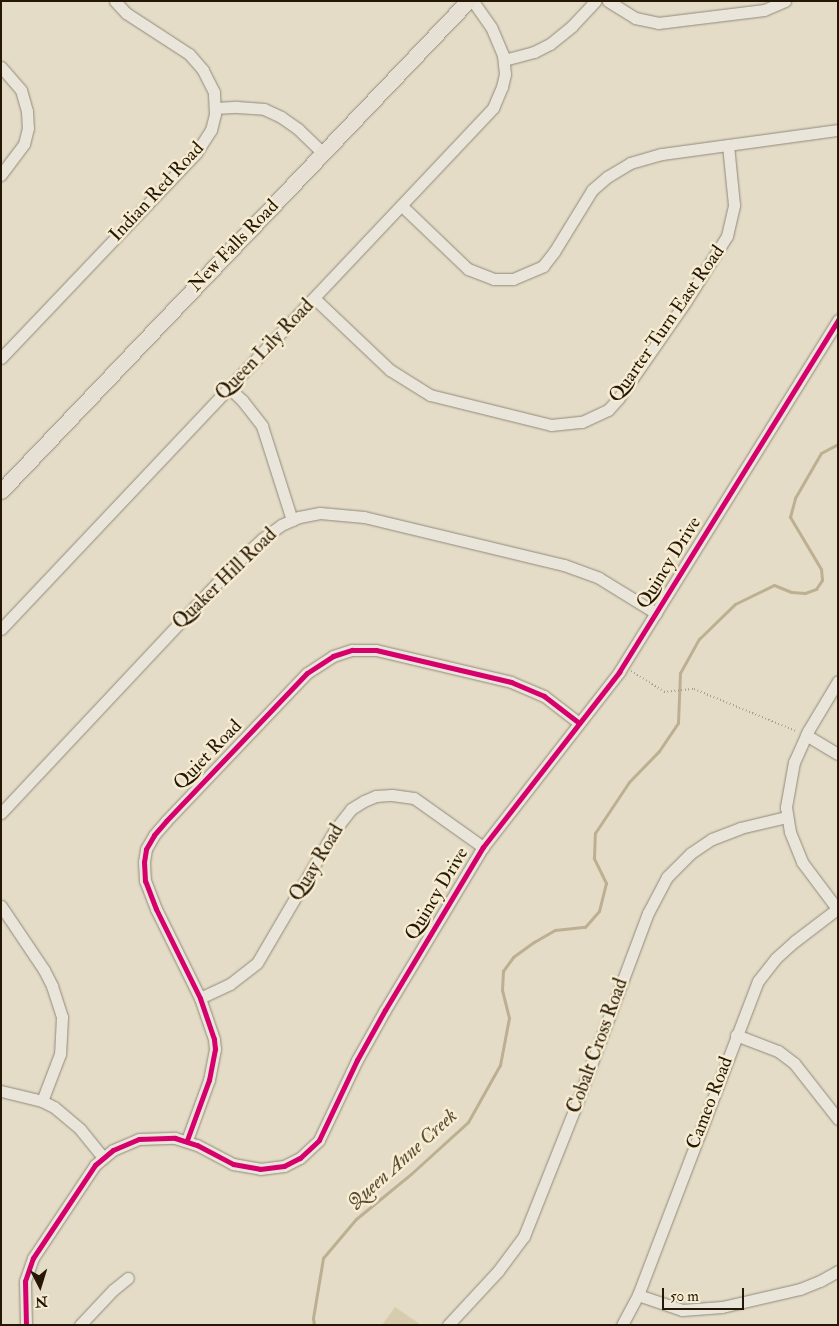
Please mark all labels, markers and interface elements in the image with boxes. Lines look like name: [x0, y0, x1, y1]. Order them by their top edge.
street label: Indian Red Road: [105, 137, 209, 247]
street label: New Falls Road: [184, 195, 284, 297]
street label: Quarter Turn East Road: [604, 241, 730, 407]
street label: Queen Lily Road: [211, 295, 319, 405]
street label: Quincy Drive: [632, 513, 706, 613]
street label: Quaker Hill Road: [168, 524, 282, 634]
street label: Quiet Road: [169, 715, 247, 795]
street label: Quay Road: [285, 820, 349, 906]
street label: Quincy Drive: [400, 843, 474, 945]
street label: Cobalt Cross Road: [563, 976, 633, 1116]
street label: Cameo Road: [682, 1054, 738, 1152]
water label: Queen Anne Creek: [342, 1104, 462, 1214]
north arrow: [15, 1261, 65, 1311]
scale bar: [664, 1278, 746, 1310]
text: 50 m: [670, 1287, 699, 1306]
text: N: [34, 1292, 48, 1310]

